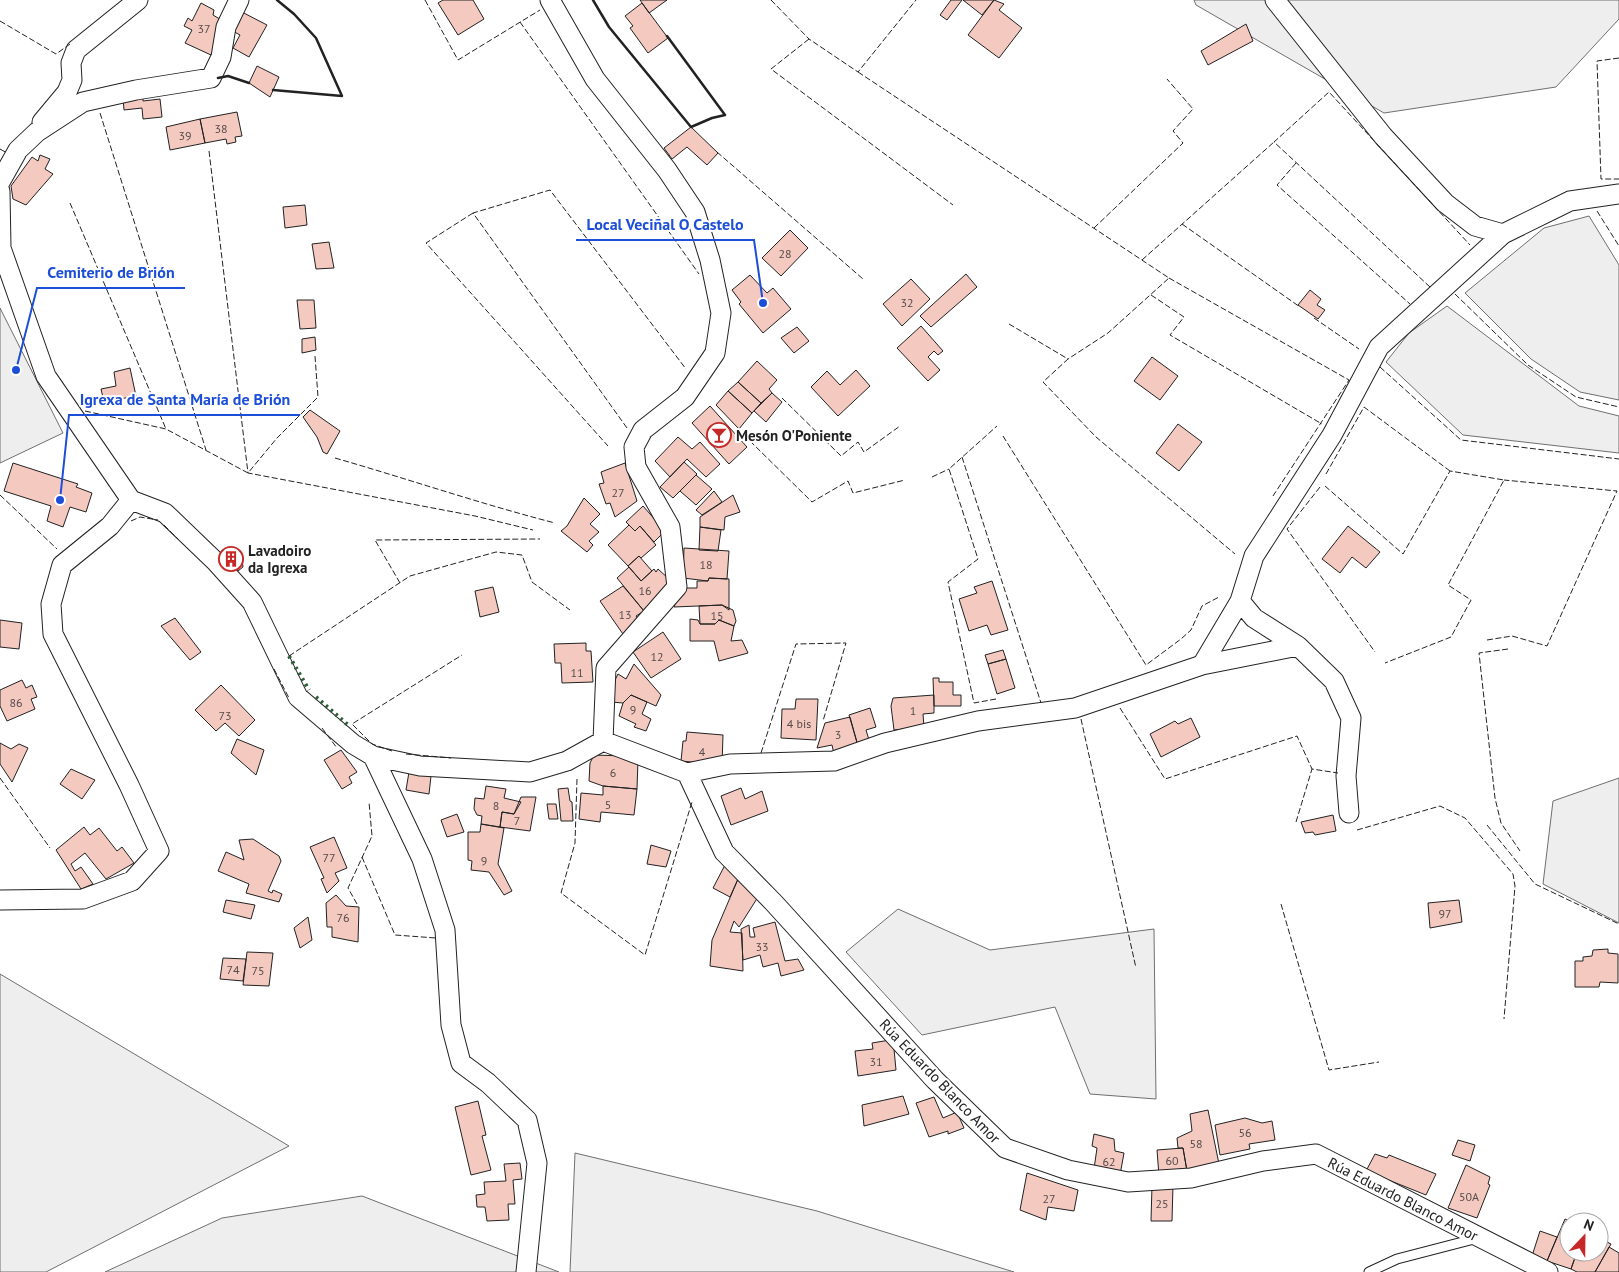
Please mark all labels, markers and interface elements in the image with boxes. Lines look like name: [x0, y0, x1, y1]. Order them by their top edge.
house number: 37: [197, 21, 211, 36]
house number: 38: [214, 121, 228, 136]
house number: 39: [178, 128, 192, 143]
callout: Local Veciñal O Castelo: [576, 209, 754, 240]
text: Local Veciñal O Castelo: [586, 214, 744, 234]
house number: 28: [778, 246, 792, 261]
callout: Cemiterio de Brión: [37, 257, 185, 288]
text: Cemiterio de Brión: [47, 262, 175, 282]
house number: 32: [900, 295, 914, 310]
callout: Igrexa de Santa María de Brión: [69, 384, 300, 415]
text: Igrexa de Santa María de Brión: [80, 389, 290, 409]
bar icon: Mesón O'Poniente: [706, 422, 732, 448]
place label: Mesón O'Poniente: [736, 426, 852, 445]
house number: 27: [611, 485, 625, 500]
place label: Lavadoiro da Igrexa: [248, 541, 311, 577]
building icon: Lavadoiro da Igrexa: [218, 546, 244, 572]
house number: 18: [699, 557, 713, 572]
house number: 16: [638, 583, 652, 598]
house number: 13: [618, 607, 632, 622]
house number: 15: [710, 608, 724, 623]
house number: 12: [650, 649, 664, 664]
house number: 11: [570, 665, 584, 680]
house number: 86: [9, 695, 23, 710]
house number: 9: [630, 702, 636, 717]
house number: 1: [910, 703, 916, 718]
house number: 73: [218, 708, 232, 723]
house number: 4 bis: [787, 716, 811, 731]
house number: 3: [835, 727, 841, 742]
house number: 4: [699, 744, 706, 759]
house number: 6: [610, 765, 616, 780]
house number: 5: [605, 797, 611, 812]
house number: 8: [493, 798, 499, 813]
house number: 7: [514, 813, 520, 828]
house number: 77: [322, 850, 336, 865]
house number: 9: [481, 853, 487, 868]
house number: 97: [1438, 906, 1452, 921]
house number: 76: [336, 910, 350, 925]
house number: 33: [755, 939, 769, 954]
house number: 74: [226, 962, 240, 977]
house number: 75: [251, 963, 265, 978]
street label: Rúa Eduardo Blanco Amor: [875, 1015, 1005, 1147]
house number: 31: [869, 1054, 883, 1069]
house number: 56: [1238, 1125, 1252, 1140]
house number: 58: [1189, 1136, 1203, 1151]
house number: 60: [1165, 1153, 1179, 1168]
street label: Rúa Eduardo Blanco Amor: [1325, 1153, 1481, 1245]
house number: 62: [1102, 1154, 1116, 1169]
house number: 50A: [1459, 1189, 1479, 1204]
house number: 27: [1042, 1191, 1056, 1206]
house number: 25: [1155, 1196, 1169, 1211]
north arrow: [1559, 1212, 1609, 1262]
text: N: [1581, 1215, 1597, 1235]

